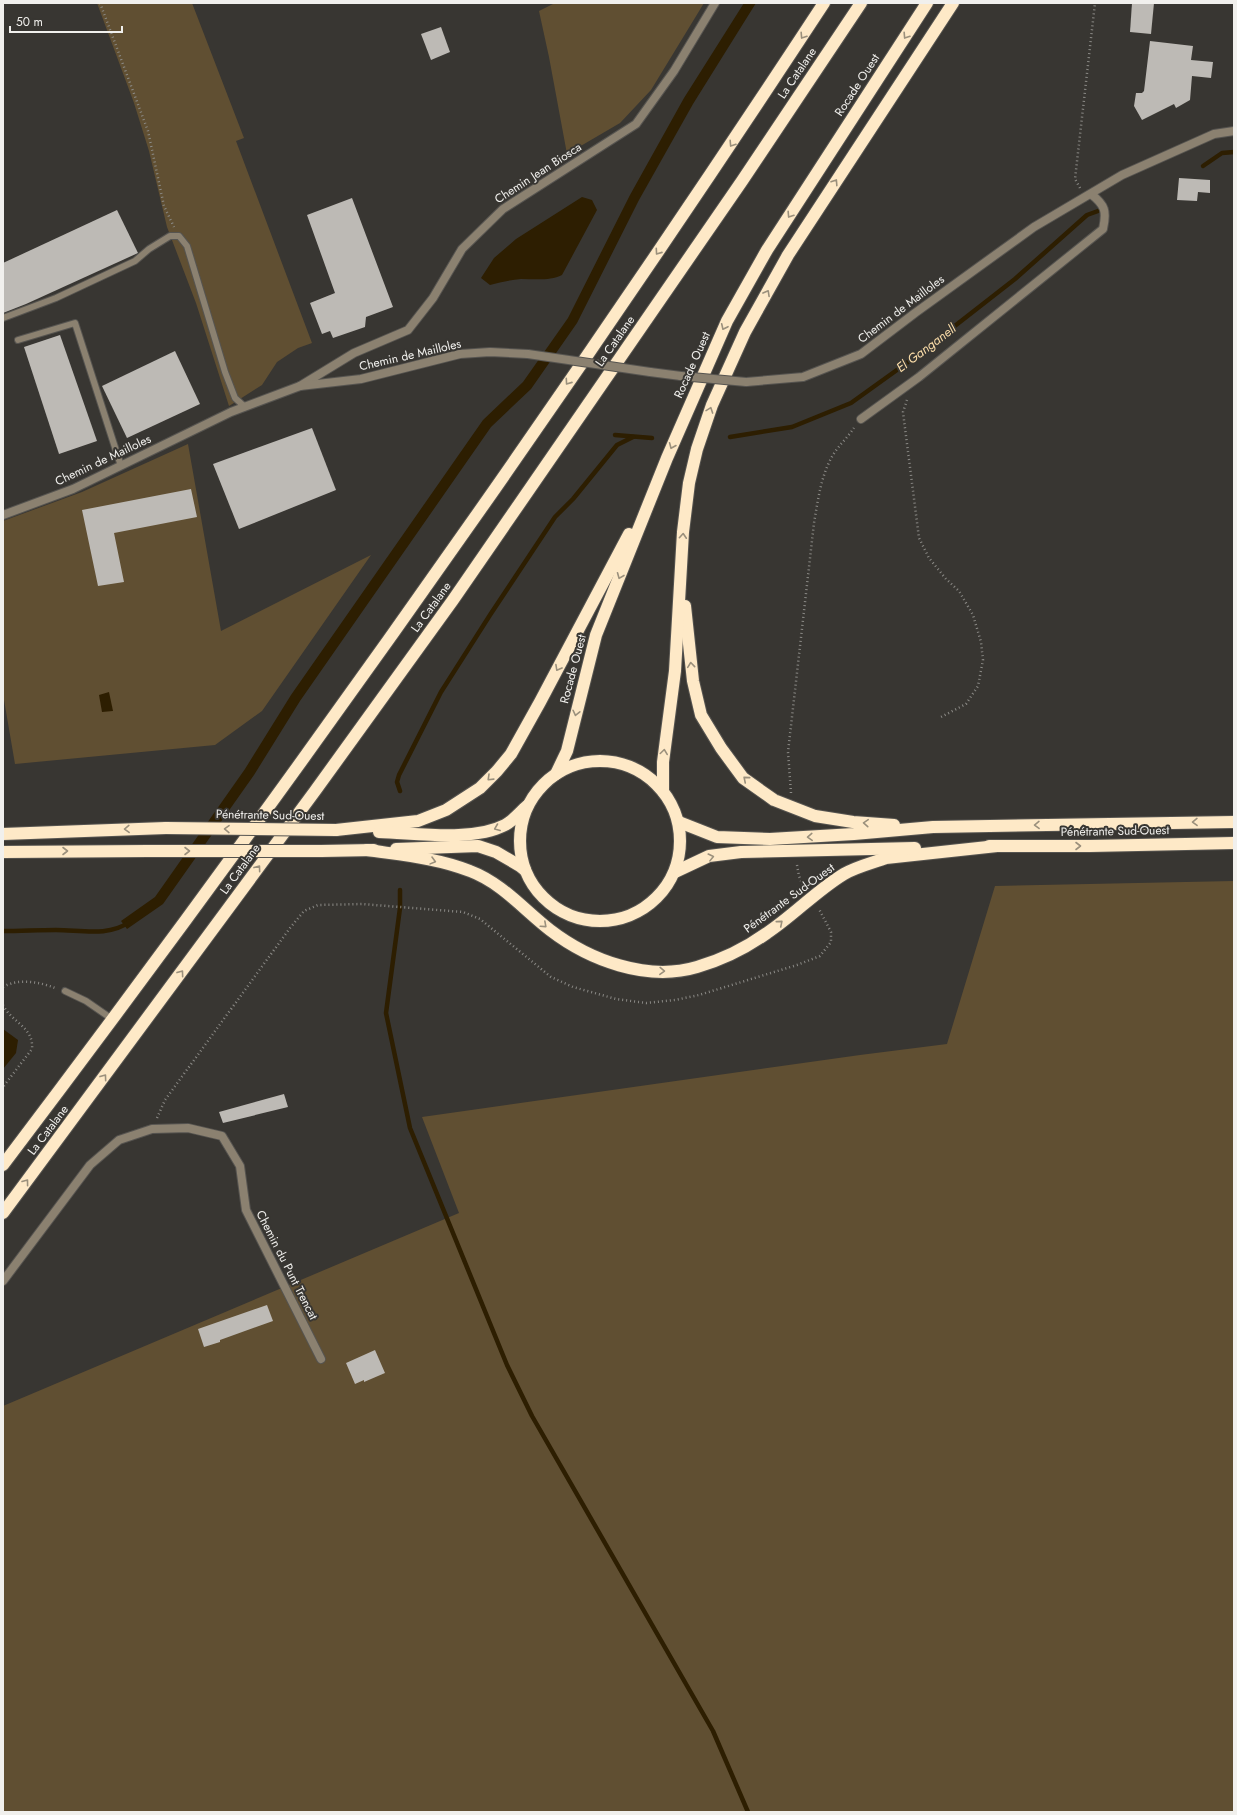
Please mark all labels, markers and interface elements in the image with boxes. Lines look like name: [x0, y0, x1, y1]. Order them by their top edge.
scale bar: [10, 8, 122, 34]
text: 50 m: [16, 13, 43, 31]
one-way arrow: [801, 31, 808, 38]
one-way arrow: [903, 32, 911, 39]
street label: La Catalane: [773, 44, 821, 102]
street label: Rocade Ouest: [830, 50, 884, 120]
street label: Chemin Jean Biosca: [491, 138, 585, 208]
one-way arrow: [729, 140, 736, 147]
one-way arrow: [830, 179, 838, 186]
one-way arrow: [787, 211, 795, 218]
one-way arrow: [656, 247, 663, 254]
street label: Chemin de Mailloles: [854, 270, 948, 348]
one-way arrow: [762, 290, 769, 297]
street label: La Catalane: [591, 312, 639, 370]
water label: El Ganganell: [892, 319, 961, 377]
one-way arrow: [721, 323, 729, 331]
street label: Rocade Ouest: [669, 329, 715, 401]
street label: Chemin de Mailloles: [357, 334, 463, 375]
one-way arrow: [566, 377, 573, 384]
one-way arrow: [706, 406, 714, 413]
street label: Chemin de Mailloles: [52, 430, 154, 490]
one-way arrow: [668, 443, 676, 450]
one-way arrow: [678, 533, 687, 539]
one-way arrow: [616, 572, 624, 579]
street label: La Catalane: [407, 578, 455, 636]
street label: Rocade Ouest: [555, 632, 591, 706]
one-way arrow: [687, 662, 696, 668]
one-way arrow: [555, 664, 563, 671]
one-way arrow: [572, 709, 580, 716]
one-way arrow: [659, 749, 668, 755]
one-way arrow: [487, 773, 495, 781]
one-way arrow: [744, 777, 751, 784]
street label: Pénétrante Sud-Ouest: [216, 805, 325, 825]
one-way arrow: [863, 818, 869, 827]
one-way arrow: [1192, 818, 1198, 827]
one-way arrow: [1034, 821, 1040, 829]
street label: Pénétrante Sud-Ouest: [1061, 821, 1170, 841]
one-way arrow: [493, 824, 500, 832]
one-way arrow: [124, 825, 130, 833]
one-way arrow: [224, 825, 230, 833]
one-way arrow: [807, 832, 813, 841]
street label: La Catalane: [216, 840, 264, 898]
one-way arrow: [1075, 842, 1081, 850]
one-way arrow: [62, 847, 68, 855]
one-way arrow: [184, 847, 190, 855]
one-way arrow: [707, 853, 714, 861]
one-way arrow: [429, 856, 436, 865]
street label: Pénétrante Sud-Ouest: [740, 859, 838, 937]
one-way arrow: [253, 866, 260, 873]
one-way arrow: [539, 920, 547, 927]
one-way arrow: [775, 920, 783, 927]
one-way arrow: [659, 966, 665, 975]
one-way arrow: [176, 970, 183, 977]
one-way arrow: [99, 1075, 106, 1082]
street label: La Catalane: [23, 1101, 73, 1159]
one-way arrow: [21, 1179, 28, 1186]
street label: Chemin du Punt Trencat: [252, 1207, 322, 1323]

